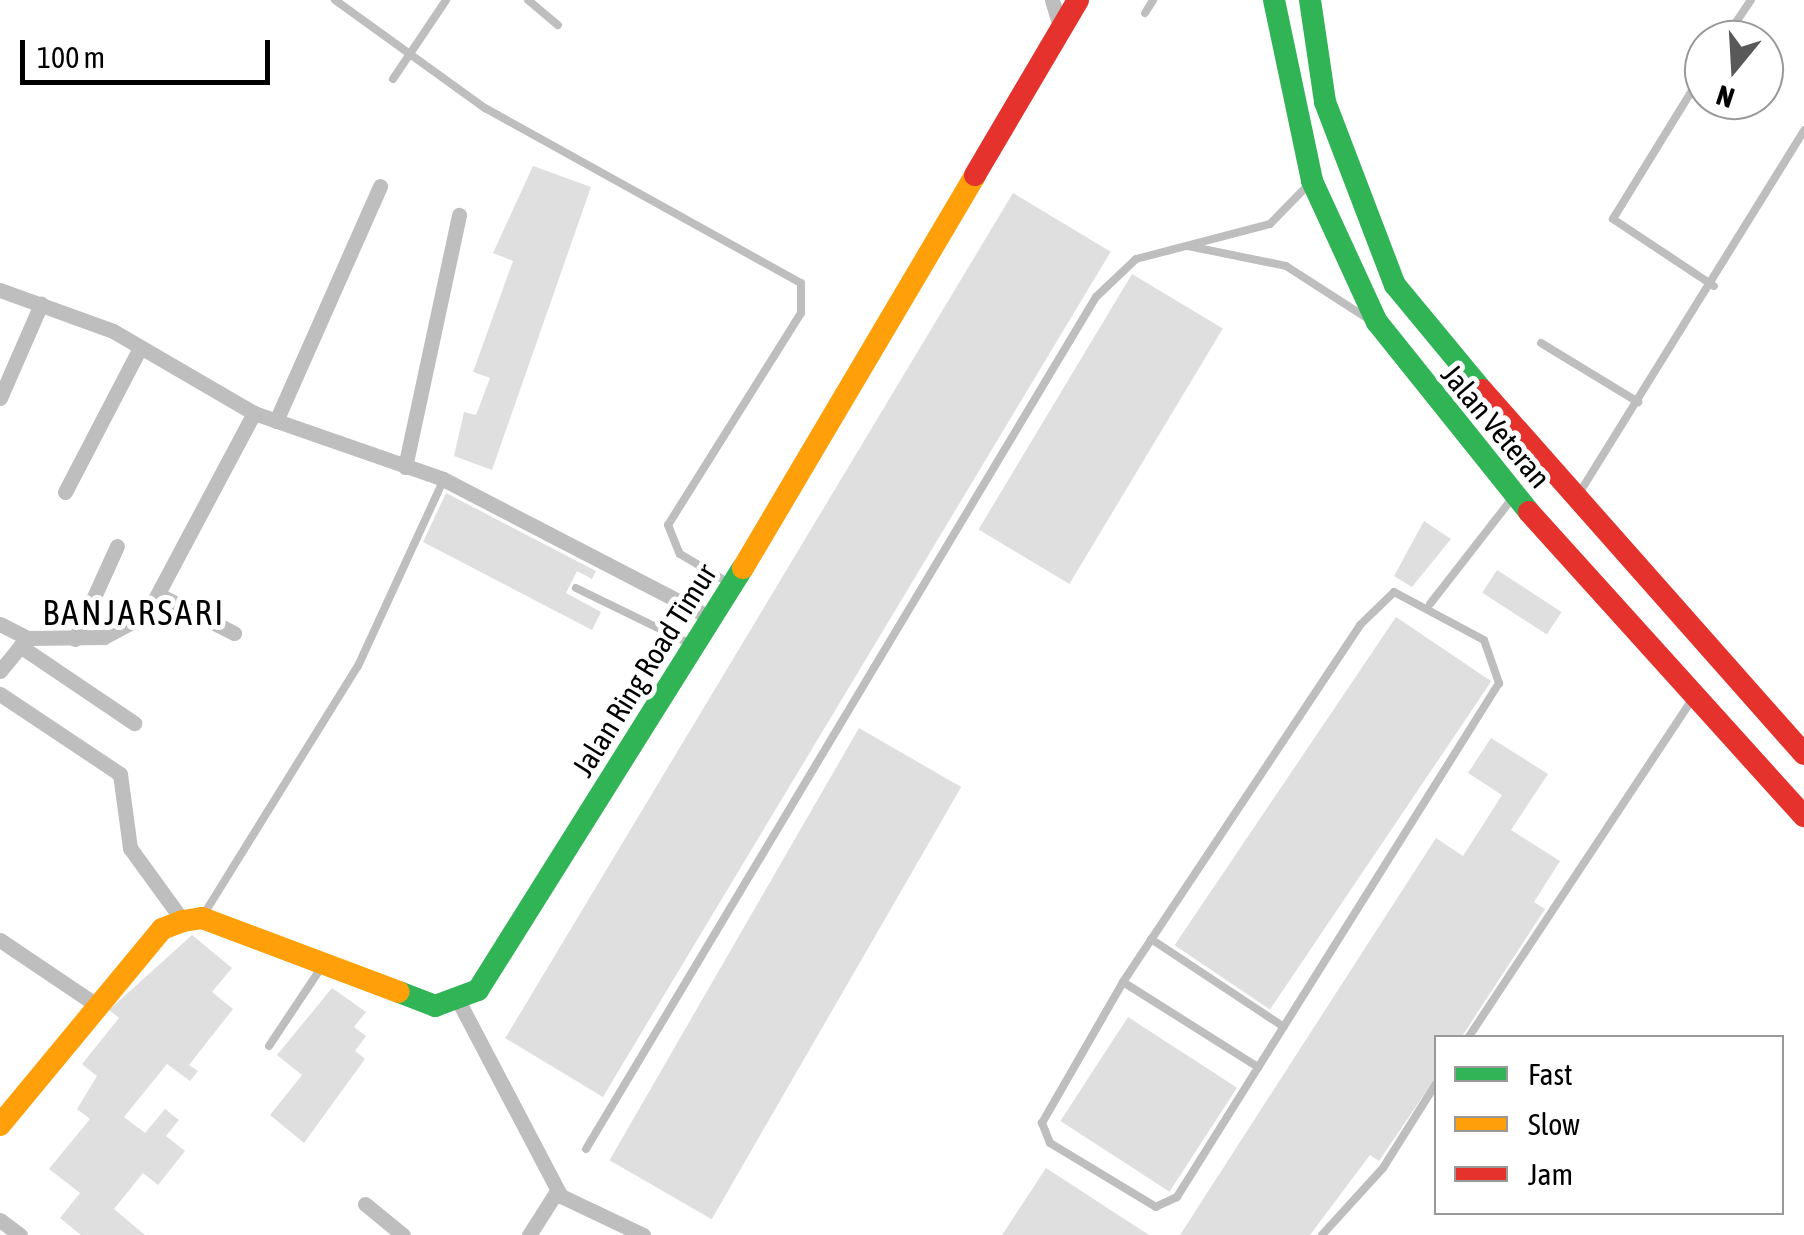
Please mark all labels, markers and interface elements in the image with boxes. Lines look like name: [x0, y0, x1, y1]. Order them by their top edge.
scale bar: [25, 20, 275, 82]
north arrow: [1684, 20, 1784, 120]
text: 100 m: [37, 40, 105, 74]
text: N: [1713, 79, 1738, 114]
street label: Jalan Veteran: [1434, 357, 1558, 495]
street label: Jalan Ring Road Timur: [564, 557, 724, 783]
district label: BANJARSARI: [42, 591, 226, 633]
legend: [1434, 1035, 1784, 1215]
text: Fast: [1528, 1057, 1573, 1091]
text: Slow: [1528, 1107, 1580, 1141]
text: Jam: [1528, 1157, 1573, 1191]

